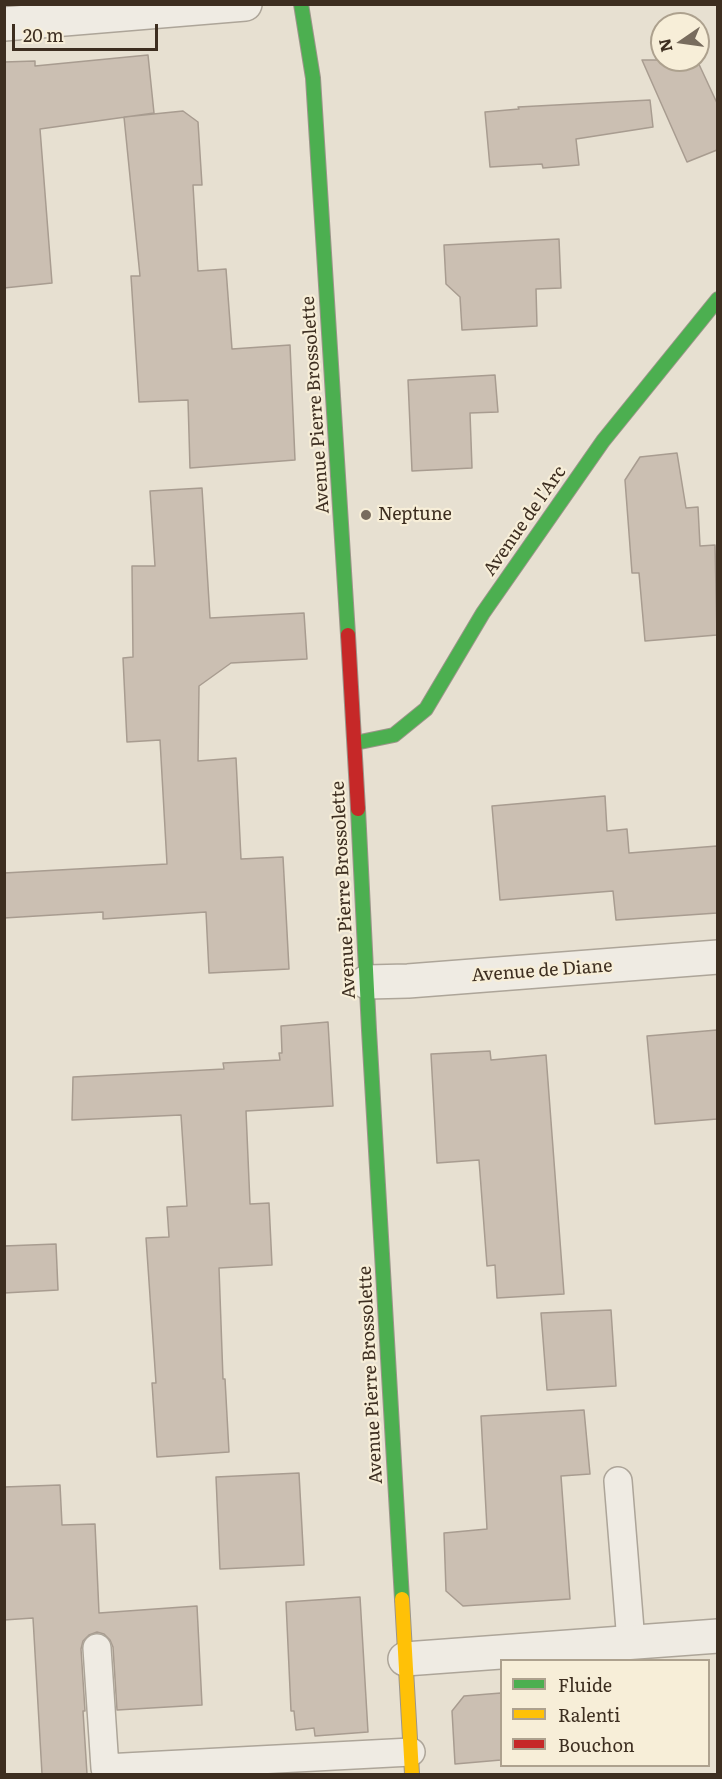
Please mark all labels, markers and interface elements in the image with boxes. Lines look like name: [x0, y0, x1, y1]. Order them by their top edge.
scale bar: [15, 12, 160, 50]
north arrow: [650, 12, 710, 72]
text: 20 m: [23, 21, 64, 48]
text: N: [651, 36, 678, 55]
street label: Avenue Pierre Brossolette: [298, 295, 334, 515]
street label: Avenue de l'Arc: [479, 462, 571, 580]
place label: Neptune: [378, 504, 452, 526]
marker: Neptune: [359, 508, 373, 522]
street label: Avenue Pierre Brossolette: [328, 780, 360, 1000]
street label: Avenue de Diane: [471, 955, 613, 987]
street label: Avenue Pierre Brossolette: [355, 1265, 387, 1485]
legend: [500, 1659, 710, 1767]
text: Fluide: [558, 1671, 612, 1698]
text: Ralenti: [558, 1701, 620, 1728]
text: Bouchon: [558, 1731, 635, 1758]

